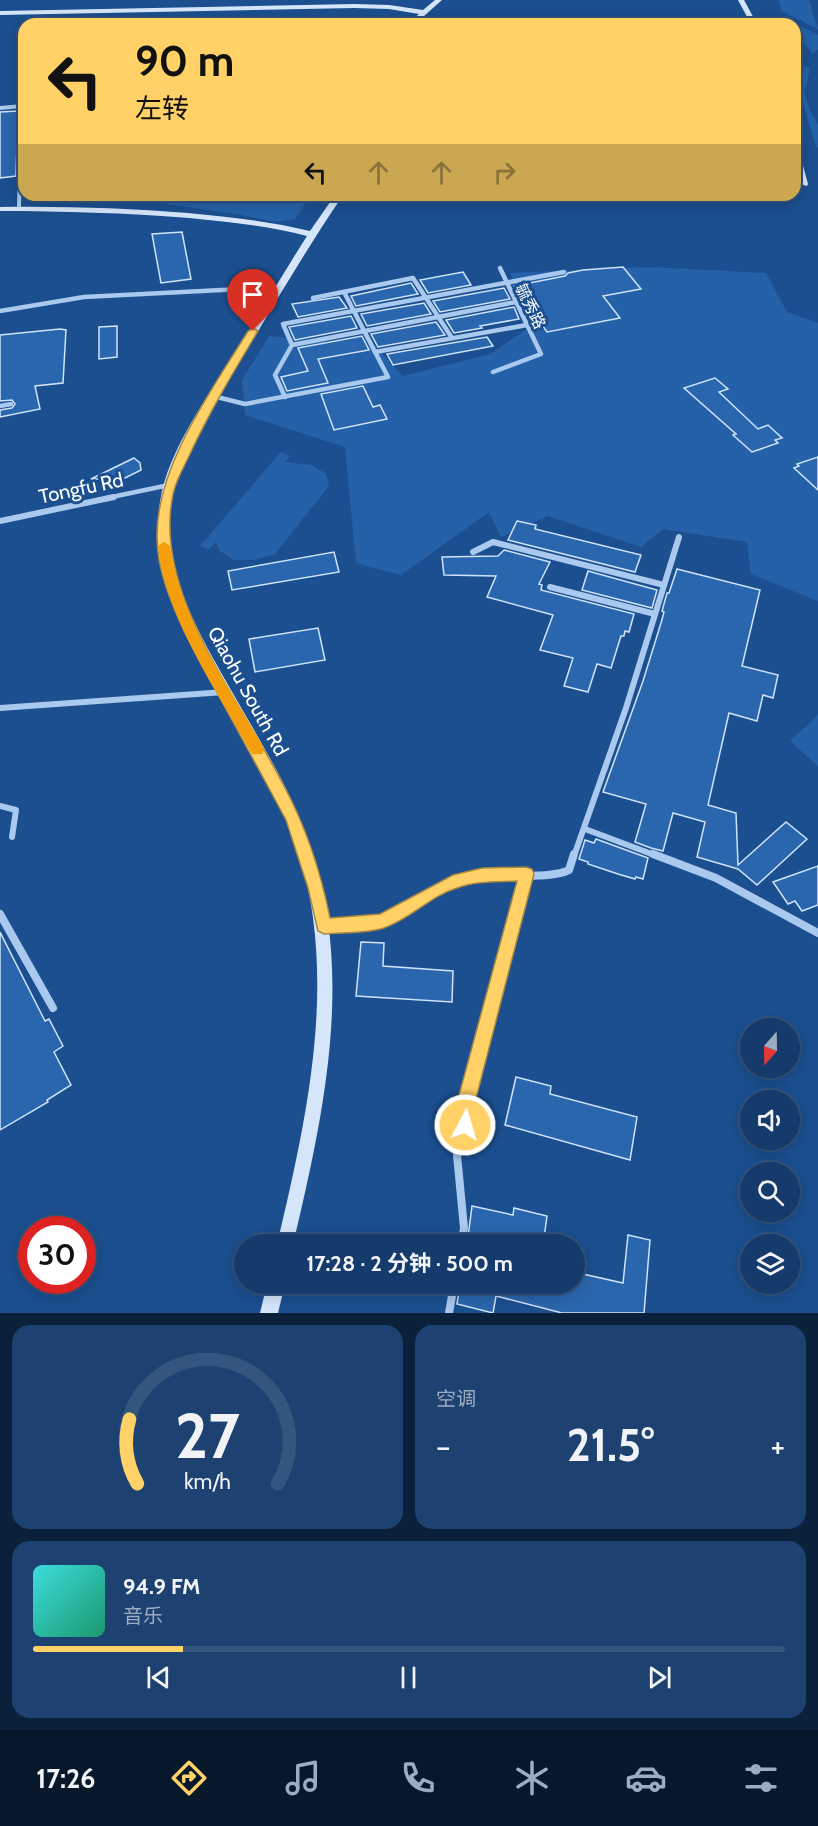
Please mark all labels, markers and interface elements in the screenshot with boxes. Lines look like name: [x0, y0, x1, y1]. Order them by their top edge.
text: 90 m: [135, 35, 234, 87]
icon: left: [36, 42, 114, 120]
text: 左转: [135, 92, 189, 125]
icon: left: [299, 156, 332, 189]
icon: ahead: [362, 156, 395, 189]
icon: ahead: [425, 156, 458, 189]
icon: right: [488, 156, 521, 189]
pin: [227, 269, 278, 331]
icon: arrive: [236, 278, 269, 311]
street label: 毓秀路: [511, 280, 550, 332]
street label: Tongfu Rd: [37, 467, 125, 509]
street label: Qiaohu South Rd: [203, 622, 293, 760]
north arrow: [740, 1018, 800, 1078]
map controls: [740, 1018, 800, 1294]
button: sound: [740, 1090, 800, 1150]
position arrow: [433, 1093, 497, 1157]
button: search: [740, 1162, 800, 1222]
speed limit sign: 30: [18, 1216, 96, 1294]
button: layers: [740, 1234, 800, 1294]
text: 17:28 · 2 分钟 · 500 m: [306, 1250, 513, 1277]
text: 空调: [436, 1387, 476, 1411]
text: 27: [175, 1398, 240, 1474]
text: 21.5°: [567, 1418, 654, 1472]
text: −: [436, 1426, 451, 1466]
text: +: [770, 1426, 785, 1466]
text: km/h: [184, 1468, 231, 1494]
text: 94.9 FM: [123, 1573, 200, 1600]
text: 音乐: [123, 1604, 163, 1628]
icon: previous: [142, 1661, 175, 1694]
icon: pause: [392, 1661, 425, 1694]
icon: next: [643, 1661, 676, 1694]
icon: directions: [168, 1757, 210, 1799]
icon: music: [282, 1757, 324, 1799]
icon: phone: [397, 1757, 439, 1799]
icon: climate: [511, 1757, 553, 1799]
icon: car: [625, 1757, 667, 1799]
icon: filters: [740, 1757, 782, 1799]
text: 17:26: [36, 1762, 95, 1795]

